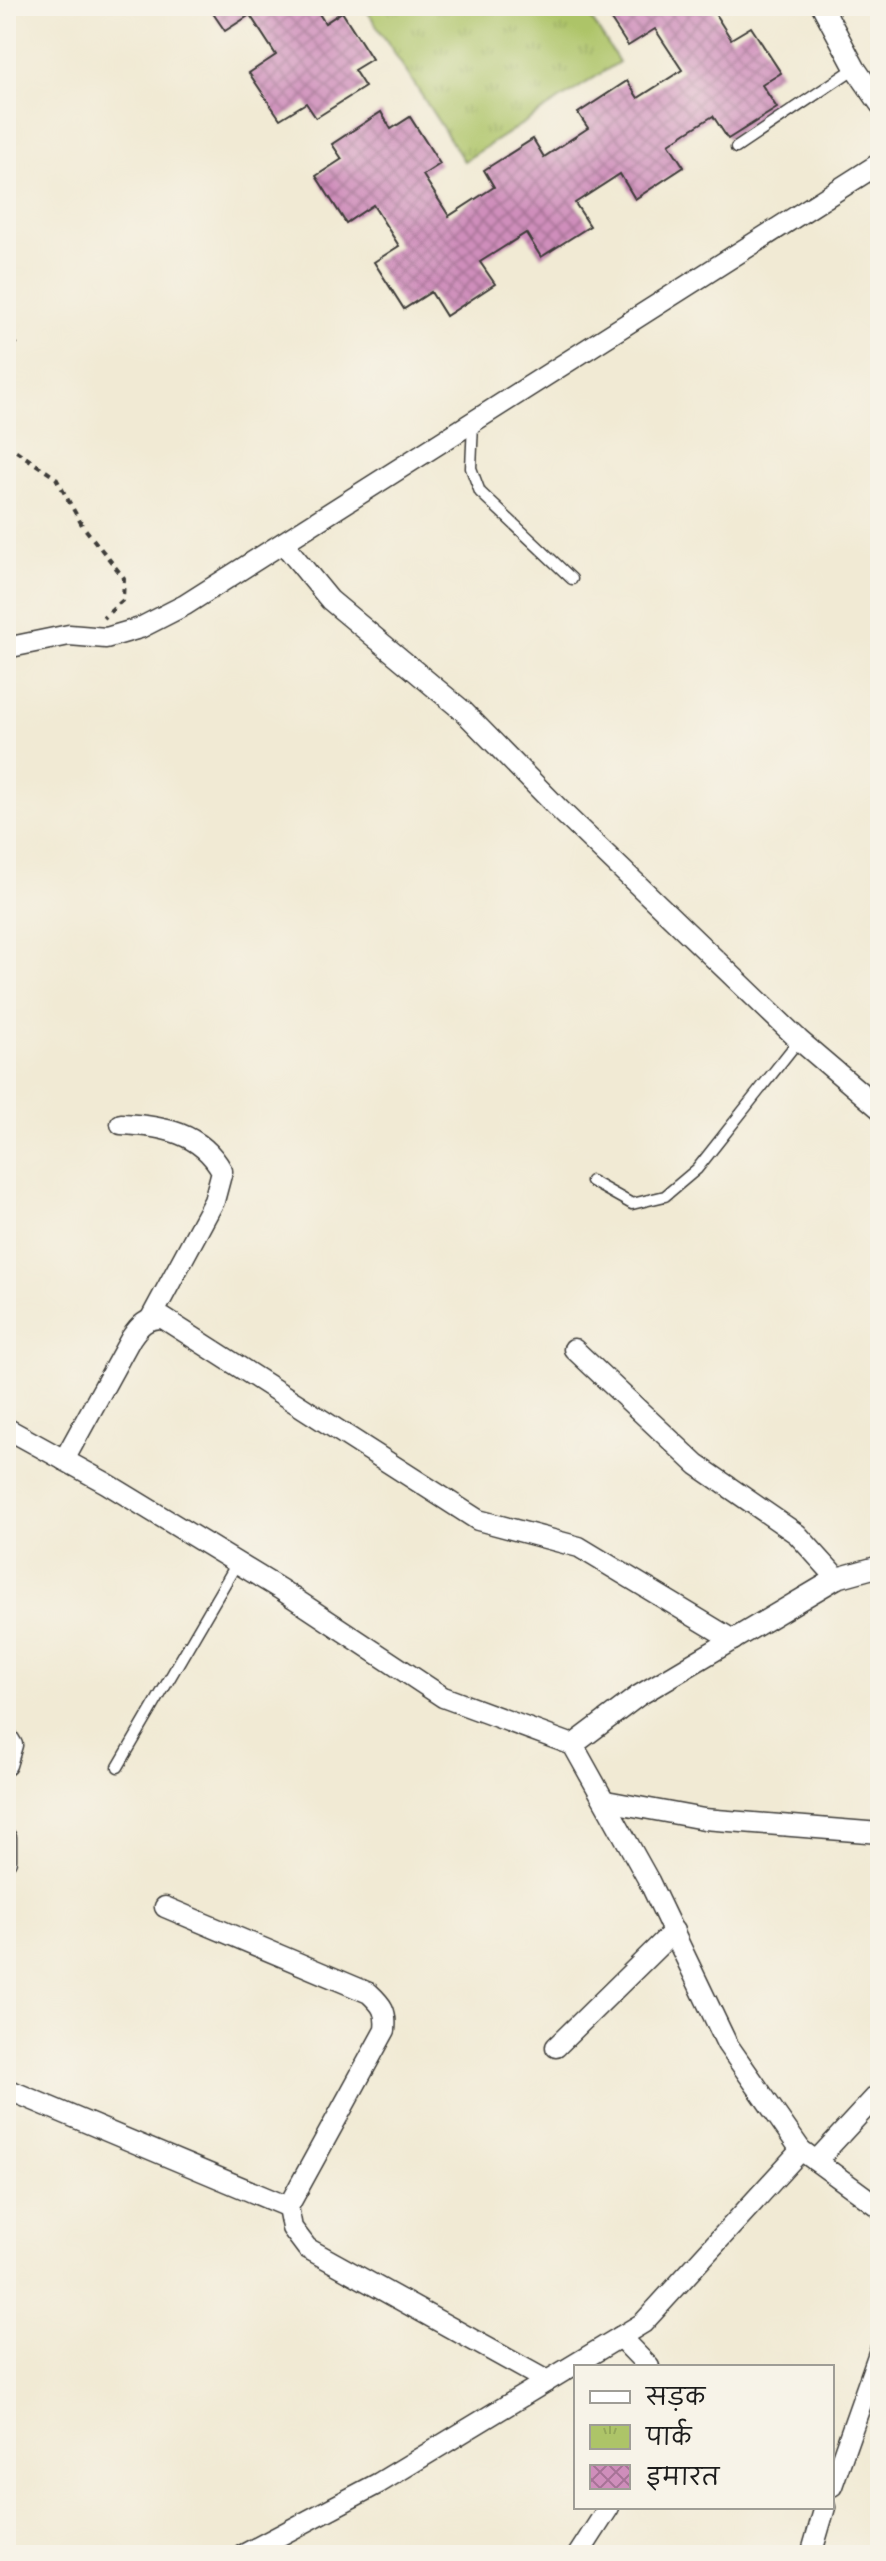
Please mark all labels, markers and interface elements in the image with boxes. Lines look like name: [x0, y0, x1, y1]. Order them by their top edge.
legend: [574, 2365, 834, 2509]
text: सड़क: [644, 2380, 707, 2412]
text: पार्क: [644, 2418, 693, 2452]
text: इमारत: [646, 2460, 721, 2492]

